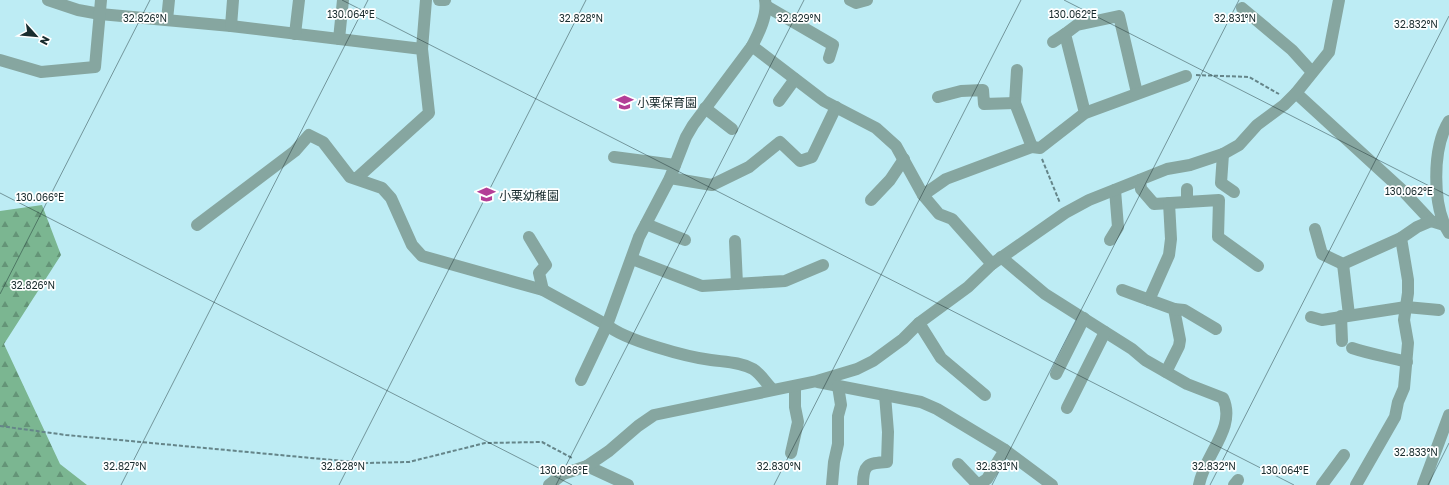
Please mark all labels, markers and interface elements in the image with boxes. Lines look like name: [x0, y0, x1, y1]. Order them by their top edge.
text: 130.064°E: [327, 8, 375, 20]
text: 130.062°E: [1049, 8, 1097, 20]
text: 32.826°N: [123, 12, 167, 24]
text: 32.828°N: [559, 12, 603, 24]
text: 32.829°N: [777, 12, 821, 24]
text: 32.831°N: [1214, 12, 1256, 24]
north arrow: [16, 16, 56, 56]
text: 32.832°N: [1394, 18, 1438, 30]
text: N: [38, 34, 53, 47]
school or university icon: 小栗保育園: [614, 92, 634, 112]
place label: 小栗保育園: [637, 95, 697, 110]
school or university icon: 小栗幼稚園: [476, 185, 496, 205]
text: 130.062°E: [1385, 185, 1433, 197]
place label: 小栗幼稚園: [499, 188, 559, 203]
text: 130.066°E: [16, 191, 64, 203]
text: 32.826°N: [11, 279, 55, 291]
text: 32.833°N: [1394, 446, 1438, 458]
text: 32.827°N: [103, 460, 147, 472]
text: 32.828°N: [321, 460, 365, 472]
text: 32.830°N: [757, 460, 801, 472]
text: 32.831°N: [976, 460, 1018, 472]
text: 32.832°N: [1192, 460, 1236, 472]
text: 130.066°E: [540, 464, 588, 476]
text: 130.064°E: [1261, 464, 1309, 476]

